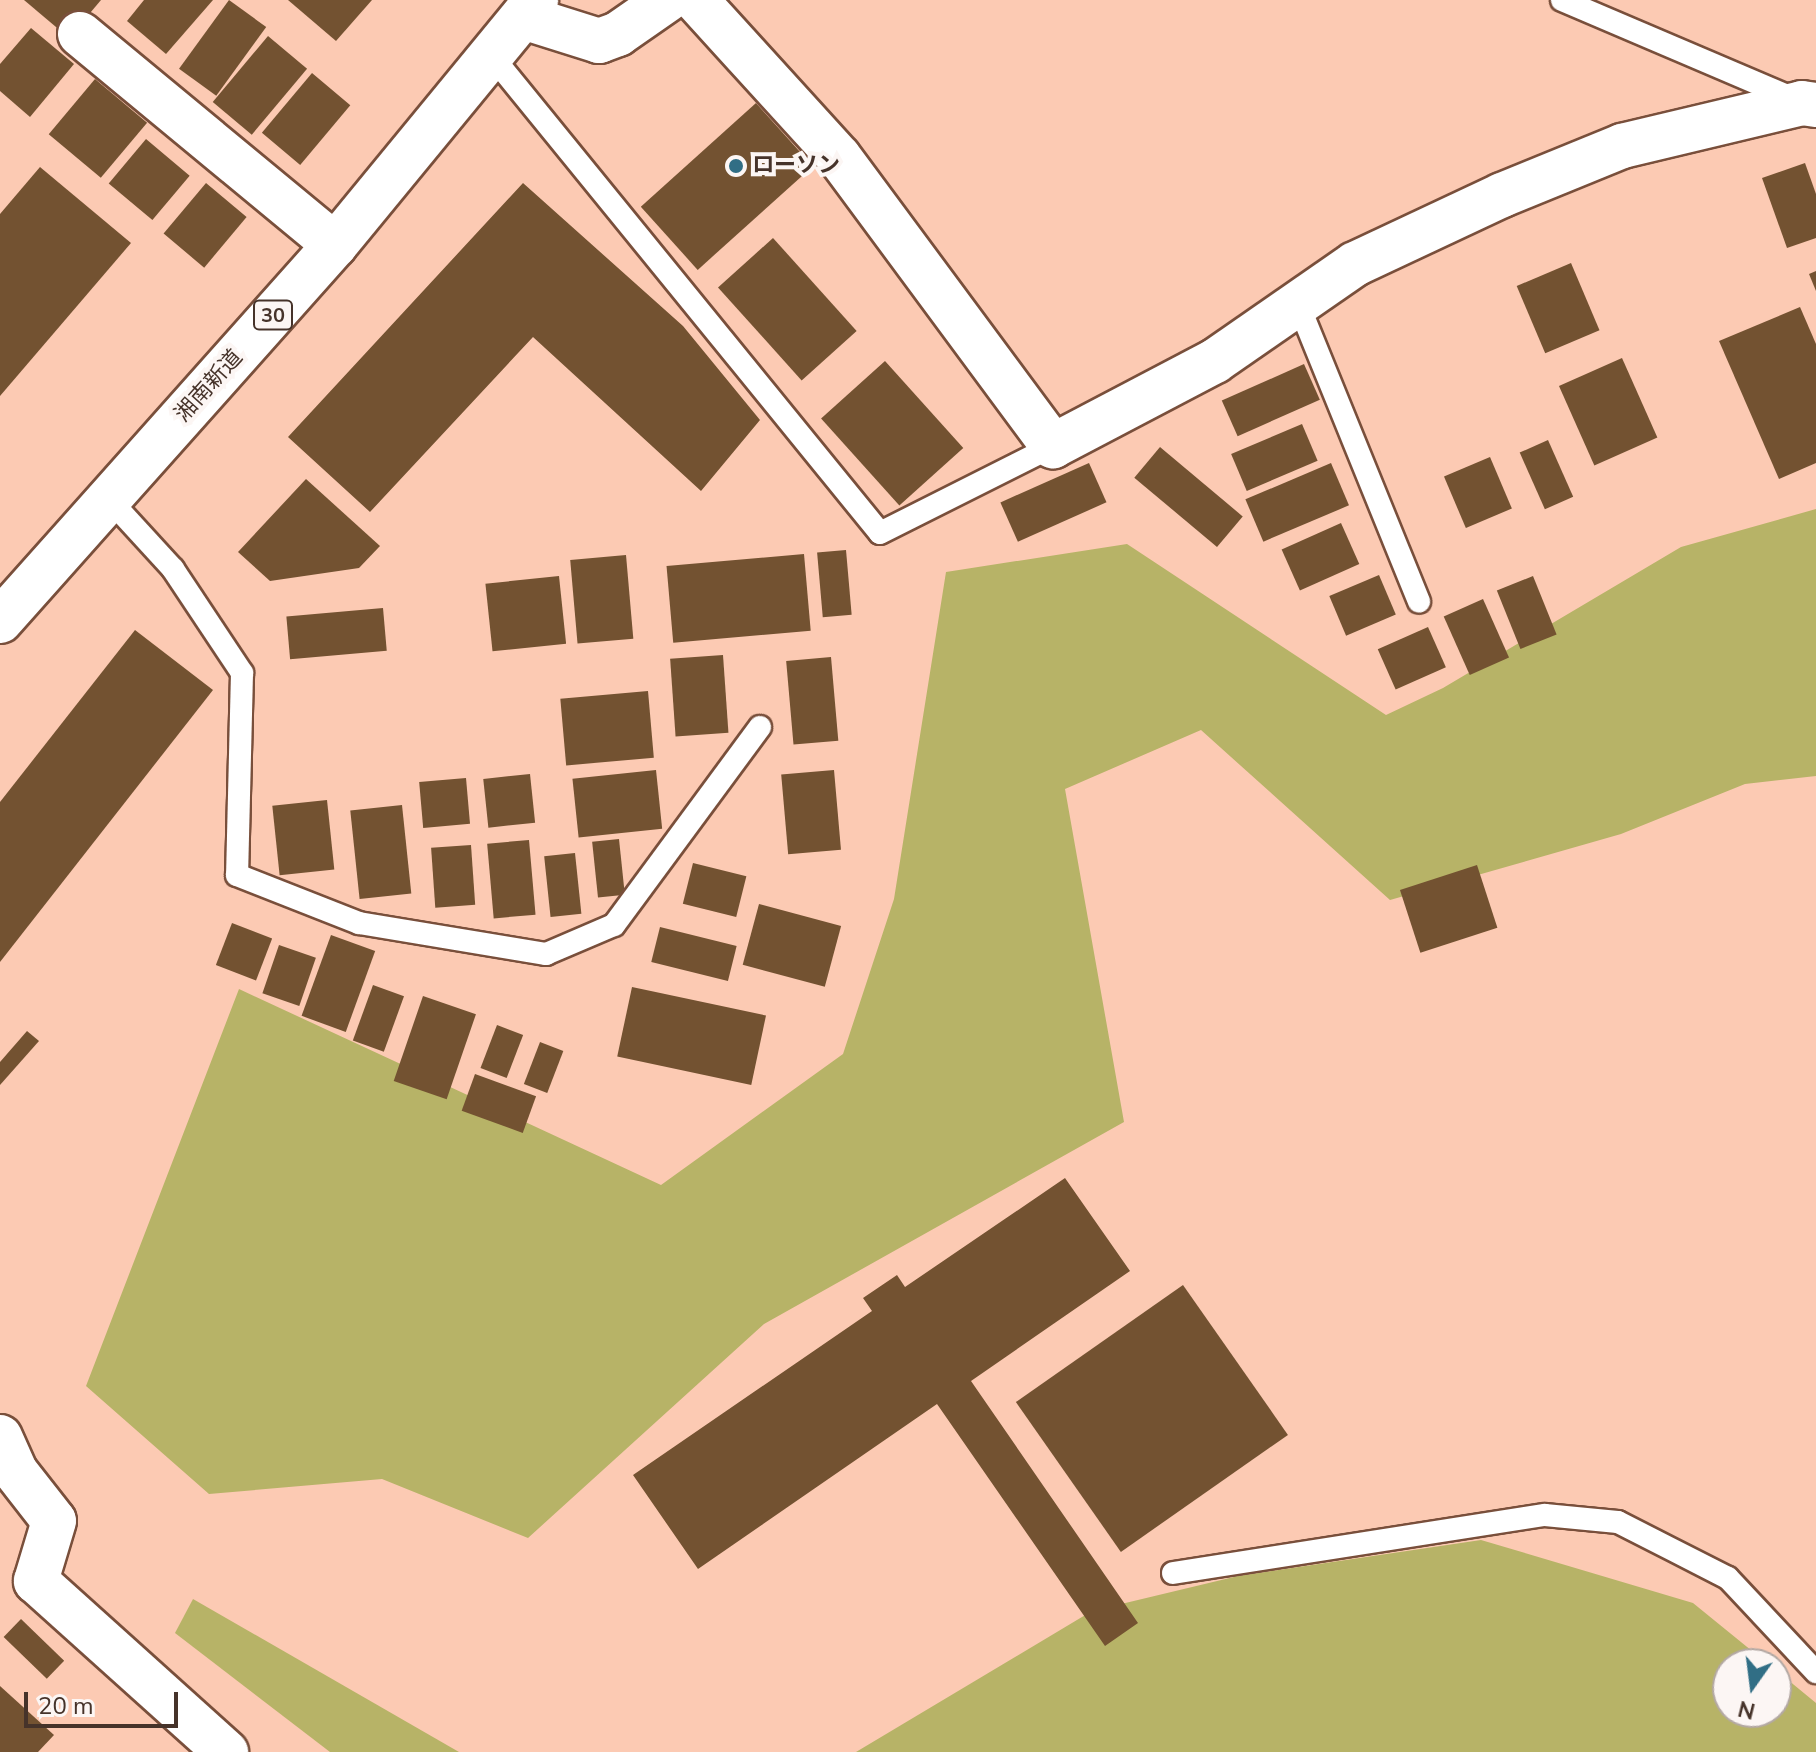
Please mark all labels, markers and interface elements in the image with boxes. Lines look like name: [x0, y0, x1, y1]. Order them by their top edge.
place label: ローソン: [752, 153, 840, 179]
marker: ローソン: [727, 157, 745, 175]
road number: 30: [253, 299, 293, 331]
street label: 湘南新道: [170, 344, 248, 428]
north arrow: [1712, 1648, 1792, 1728]
scale bar: [28, 1676, 182, 1726]
text: 20 m: [38, 1690, 94, 1722]
text: N: [1735, 1693, 1758, 1726]

